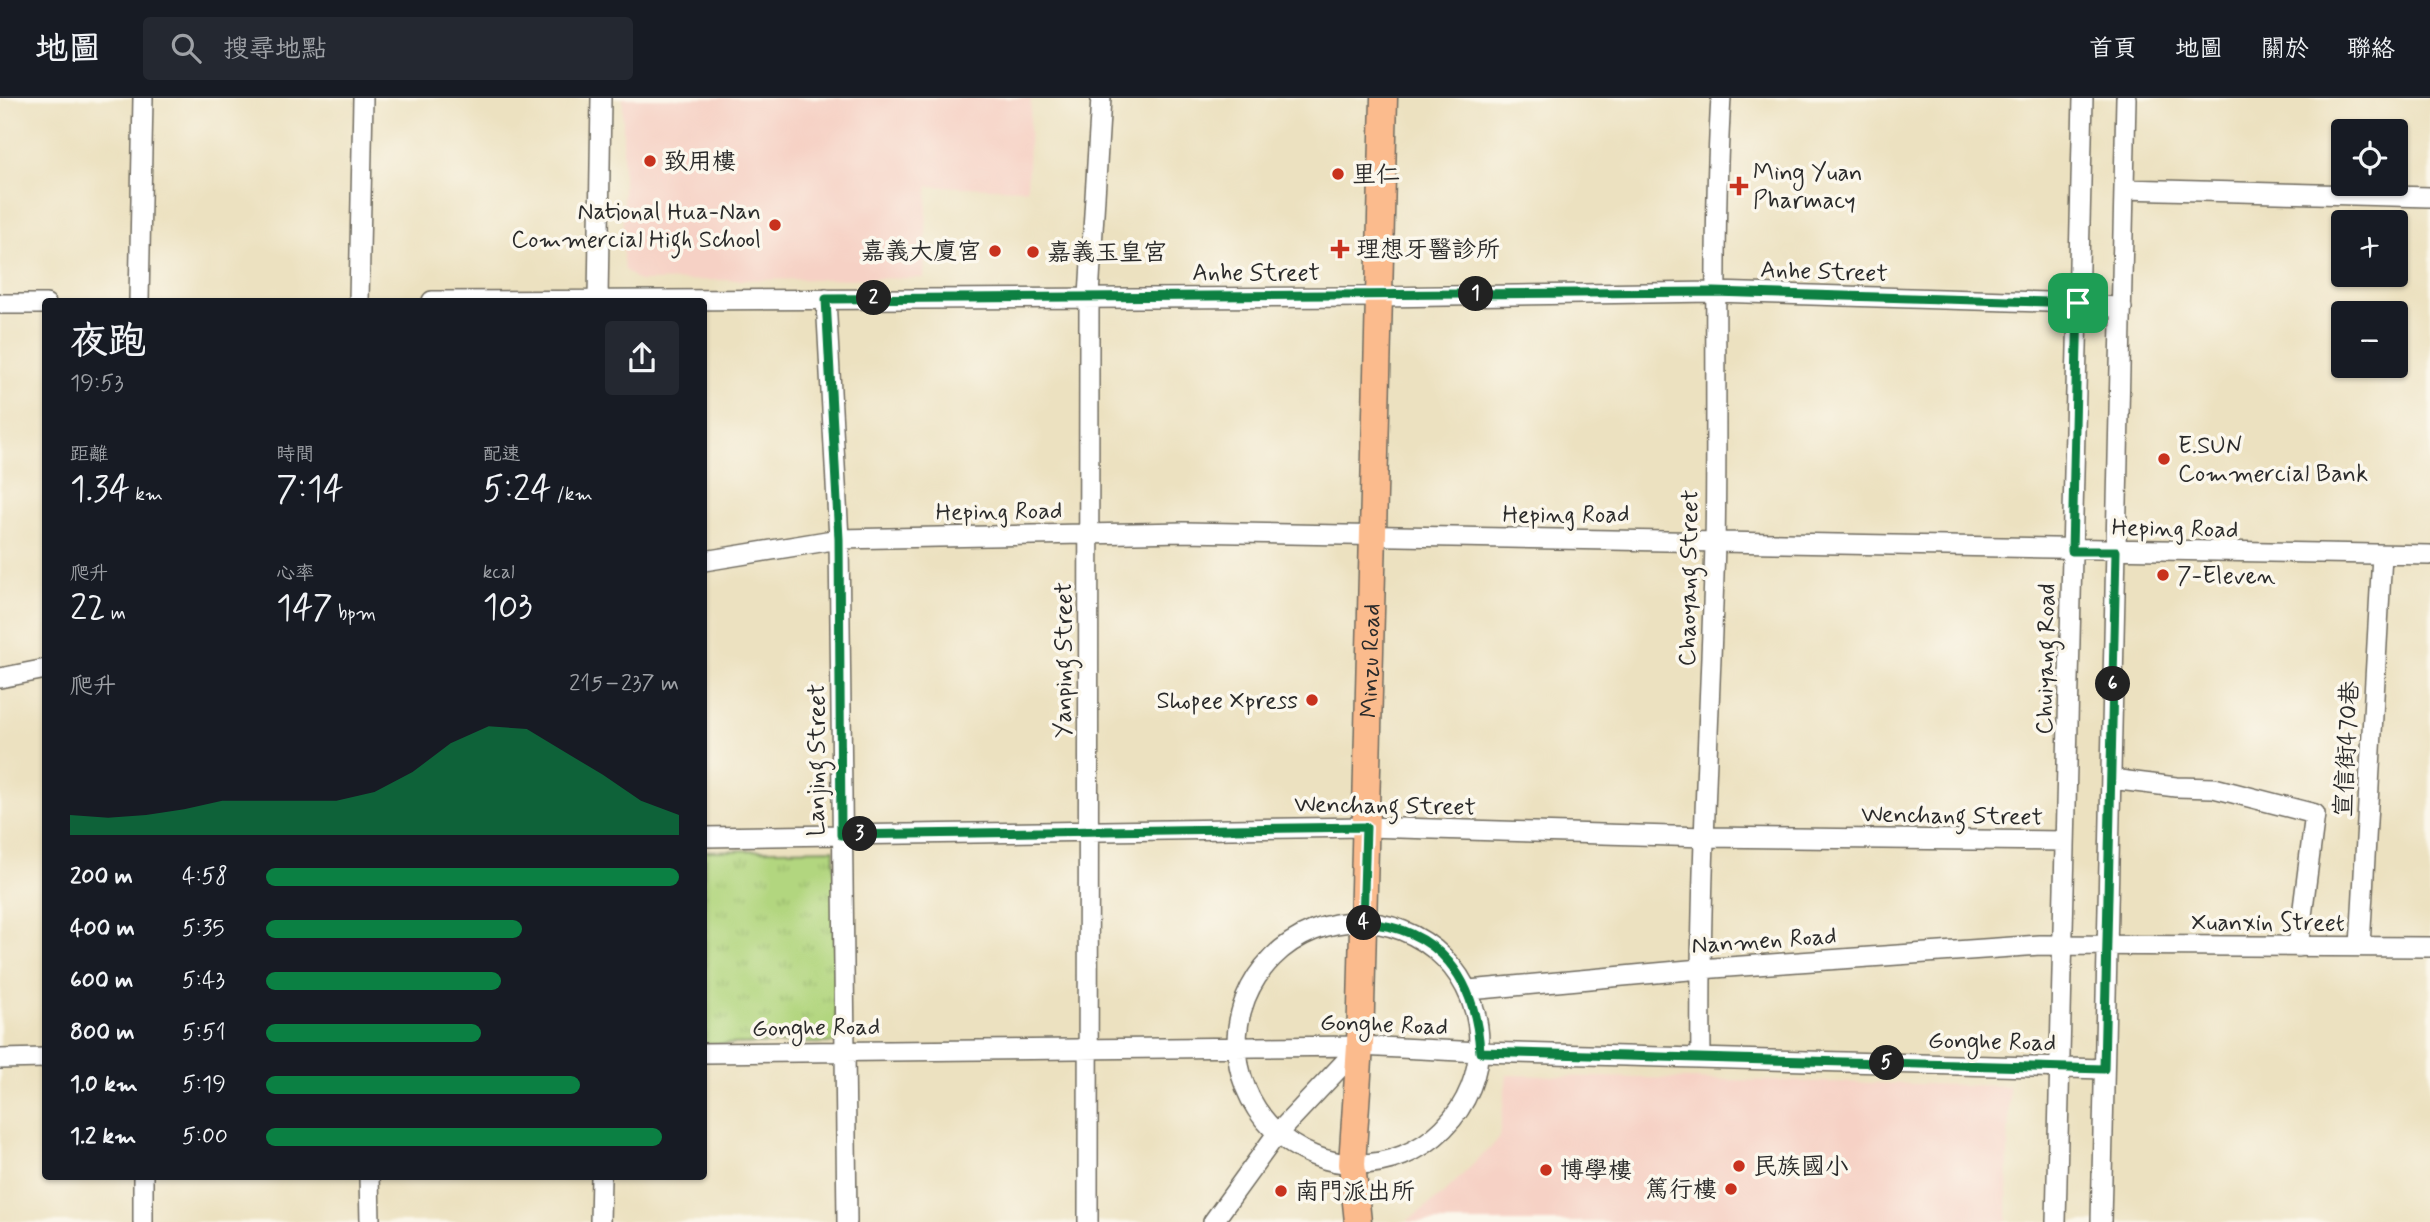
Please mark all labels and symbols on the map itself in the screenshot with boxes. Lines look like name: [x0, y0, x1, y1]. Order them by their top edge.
place label: 致用樓: [664, 147, 736, 178]
marker: 致用樓: [642, 153, 658, 169]
place label: Ming Yuan Pharmacy: [1753, 158, 1863, 217]
place label: 里仁: [1352, 160, 1400, 191]
marker: 里仁: [1330, 166, 1346, 182]
marker: Ming Yuan Pharmacy: [1731, 178, 1747, 194]
place label: National Hua-Nan Commercial High School: [511, 197, 761, 259]
marker: National Hua-Nan Commercial High School: [767, 217, 783, 233]
place label: 理想牙醫診所: [1356, 235, 1500, 266]
place label: 嘉義大廈宮: [861, 237, 981, 268]
place label: 嘉義玉皇宮: [1047, 238, 1167, 269]
marker: 理想牙醫診所: [1330, 239, 1350, 259]
marker: 嘉義大廈宮: [987, 243, 1003, 259]
marker: 嘉義玉皇宮: [1025, 244, 1041, 260]
street label: Anhe Street: [1760, 255, 1888, 290]
street label: Anhe Street: [1192, 258, 1320, 289]
pin: [2048, 273, 2108, 333]
pin: 1: [1458, 276, 1494, 312]
pin: 2: [856, 280, 892, 316]
place label: E.SUN Commercial Bank: [2178, 431, 2368, 490]
marker: E.SUN Commercial Bank: [2156, 451, 2172, 467]
street label: Chaoyang Street: [1672, 489, 1710, 667]
street label: Heping Road: [935, 496, 1063, 529]
street label: Heping Road: [1503, 500, 1629, 531]
street label: Heping Road: [2111, 513, 2239, 546]
place label: 7-Eleven: [2177, 561, 2276, 592]
marker: 7-Eleven: [2155, 567, 2171, 583]
street label: Yanping Street: [1049, 582, 1083, 738]
street label: Chuiyang Road: [2030, 583, 2066, 735]
street label: Minzu Road: [1354, 603, 1388, 718]
pin: 6: [2096, 666, 2130, 702]
street label: 宣信街470巷: [2328, 680, 2367, 818]
street label: Lanjing Street: [802, 684, 836, 836]
place label: Shopee Xpress: [1156, 686, 1298, 717]
marker: Shopee Xpress: [1304, 692, 1320, 708]
street label: Wenchang Street: [1294, 789, 1476, 827]
street label: Wenchang Street: [1861, 799, 2043, 837]
pin: 3: [842, 816, 878, 852]
pin: 4: [1346, 906, 1382, 940]
street label: Xuanxin Street: [2191, 908, 2345, 939]
street label: Nanmen Road: [1691, 921, 1838, 962]
street label: Gonghe Road: [1319, 1008, 1448, 1045]
street label: Gonghe Road: [752, 1012, 880, 1047]
street label: Gonghe Road: [1928, 1026, 2056, 1061]
pin: 5: [1870, 1046, 1904, 1080]
place label: 民族國小: [1753, 1152, 1849, 1183]
place label: 博學樓: [1560, 1156, 1632, 1187]
marker: 民族國小: [1731, 1158, 1747, 1174]
marker: 博學樓: [1538, 1162, 1554, 1178]
place label: 篤行樓: [1645, 1175, 1717, 1206]
place label: 南門派出所: [1295, 1177, 1415, 1208]
marker: 篤行樓: [1723, 1181, 1739, 1197]
marker: 南門派出所: [1273, 1183, 1289, 1199]

